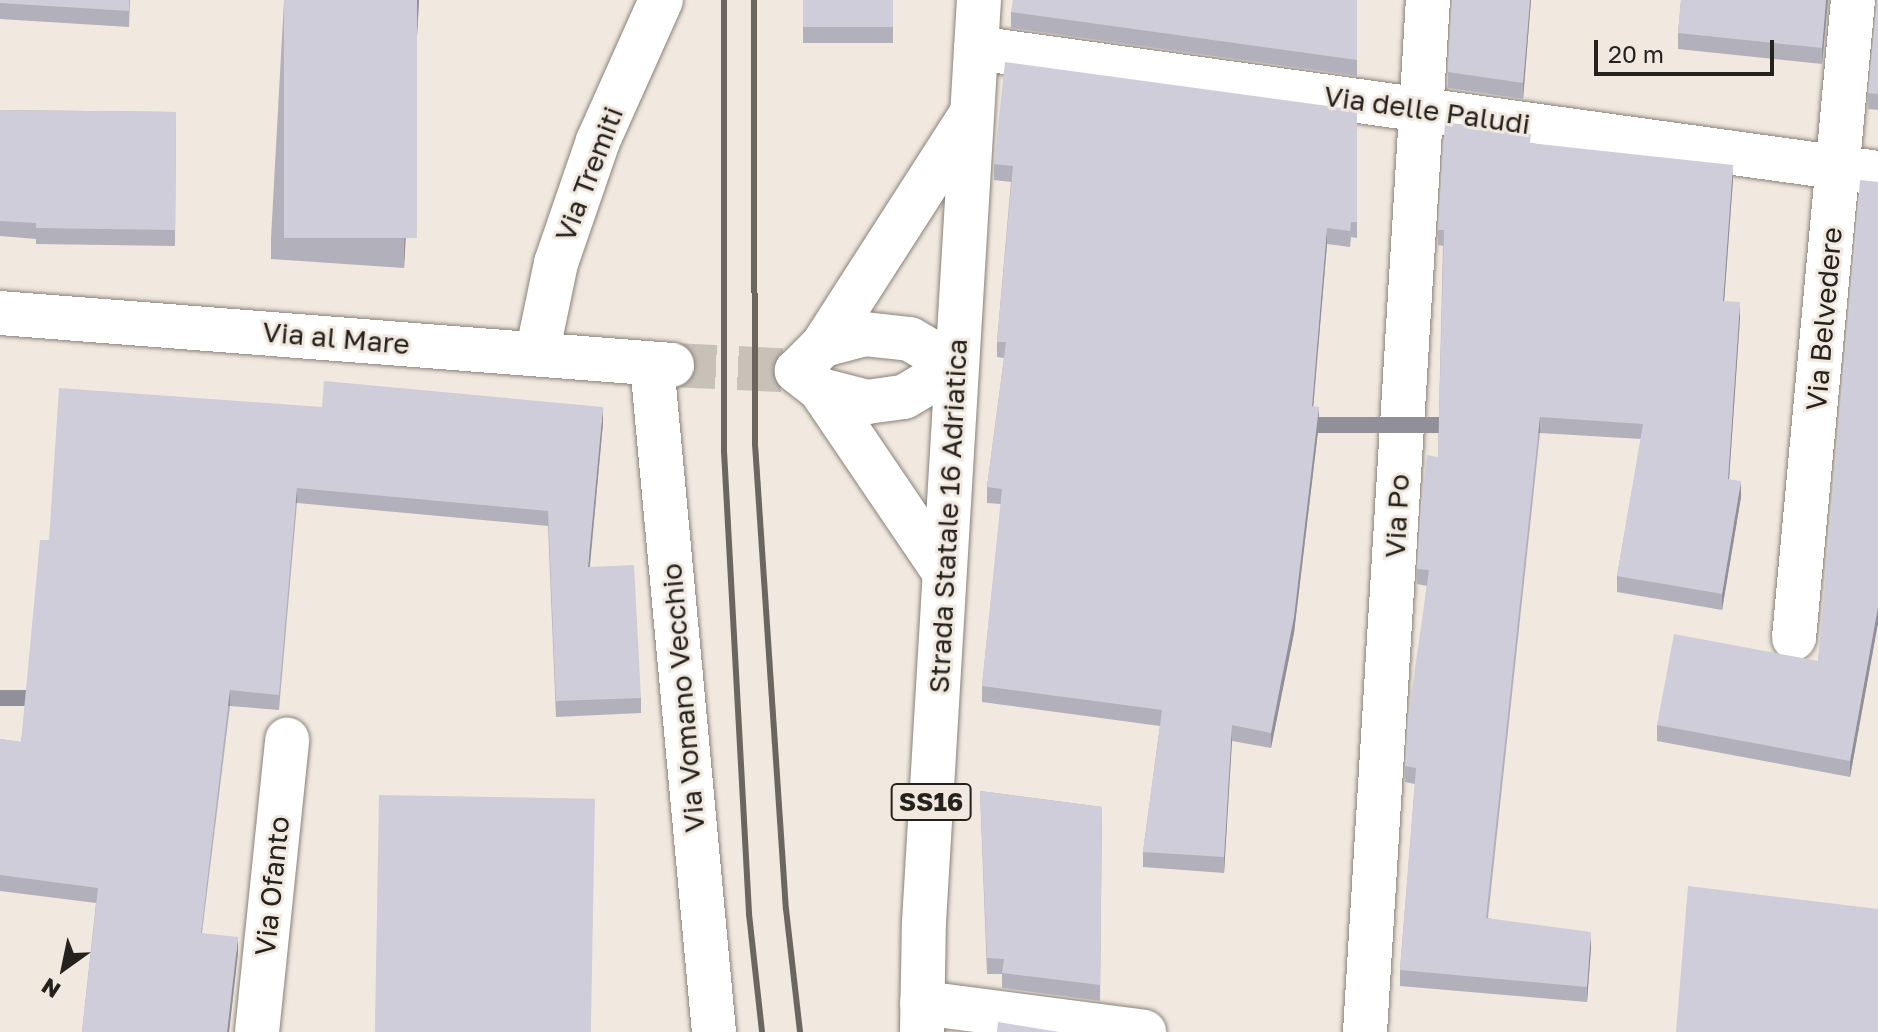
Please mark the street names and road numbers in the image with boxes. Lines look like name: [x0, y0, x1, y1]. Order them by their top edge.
street label: Via delle Paludi: [1322, 79, 1532, 141]
street label: Via Tremiti: [548, 102, 630, 246]
street label: Via Belvedere: [1799, 226, 1849, 412]
street label: Via al Mare: [261, 315, 411, 361]
street label: Strada Statale 16 Adriatica: [922, 338, 974, 694]
street label: Via Po: [1378, 473, 1416, 559]
street label: Via Vomano Vecchio: [655, 562, 711, 834]
road number: SS16: [889, 780, 973, 824]
street label: Via Ofanto: [248, 815, 296, 957]

